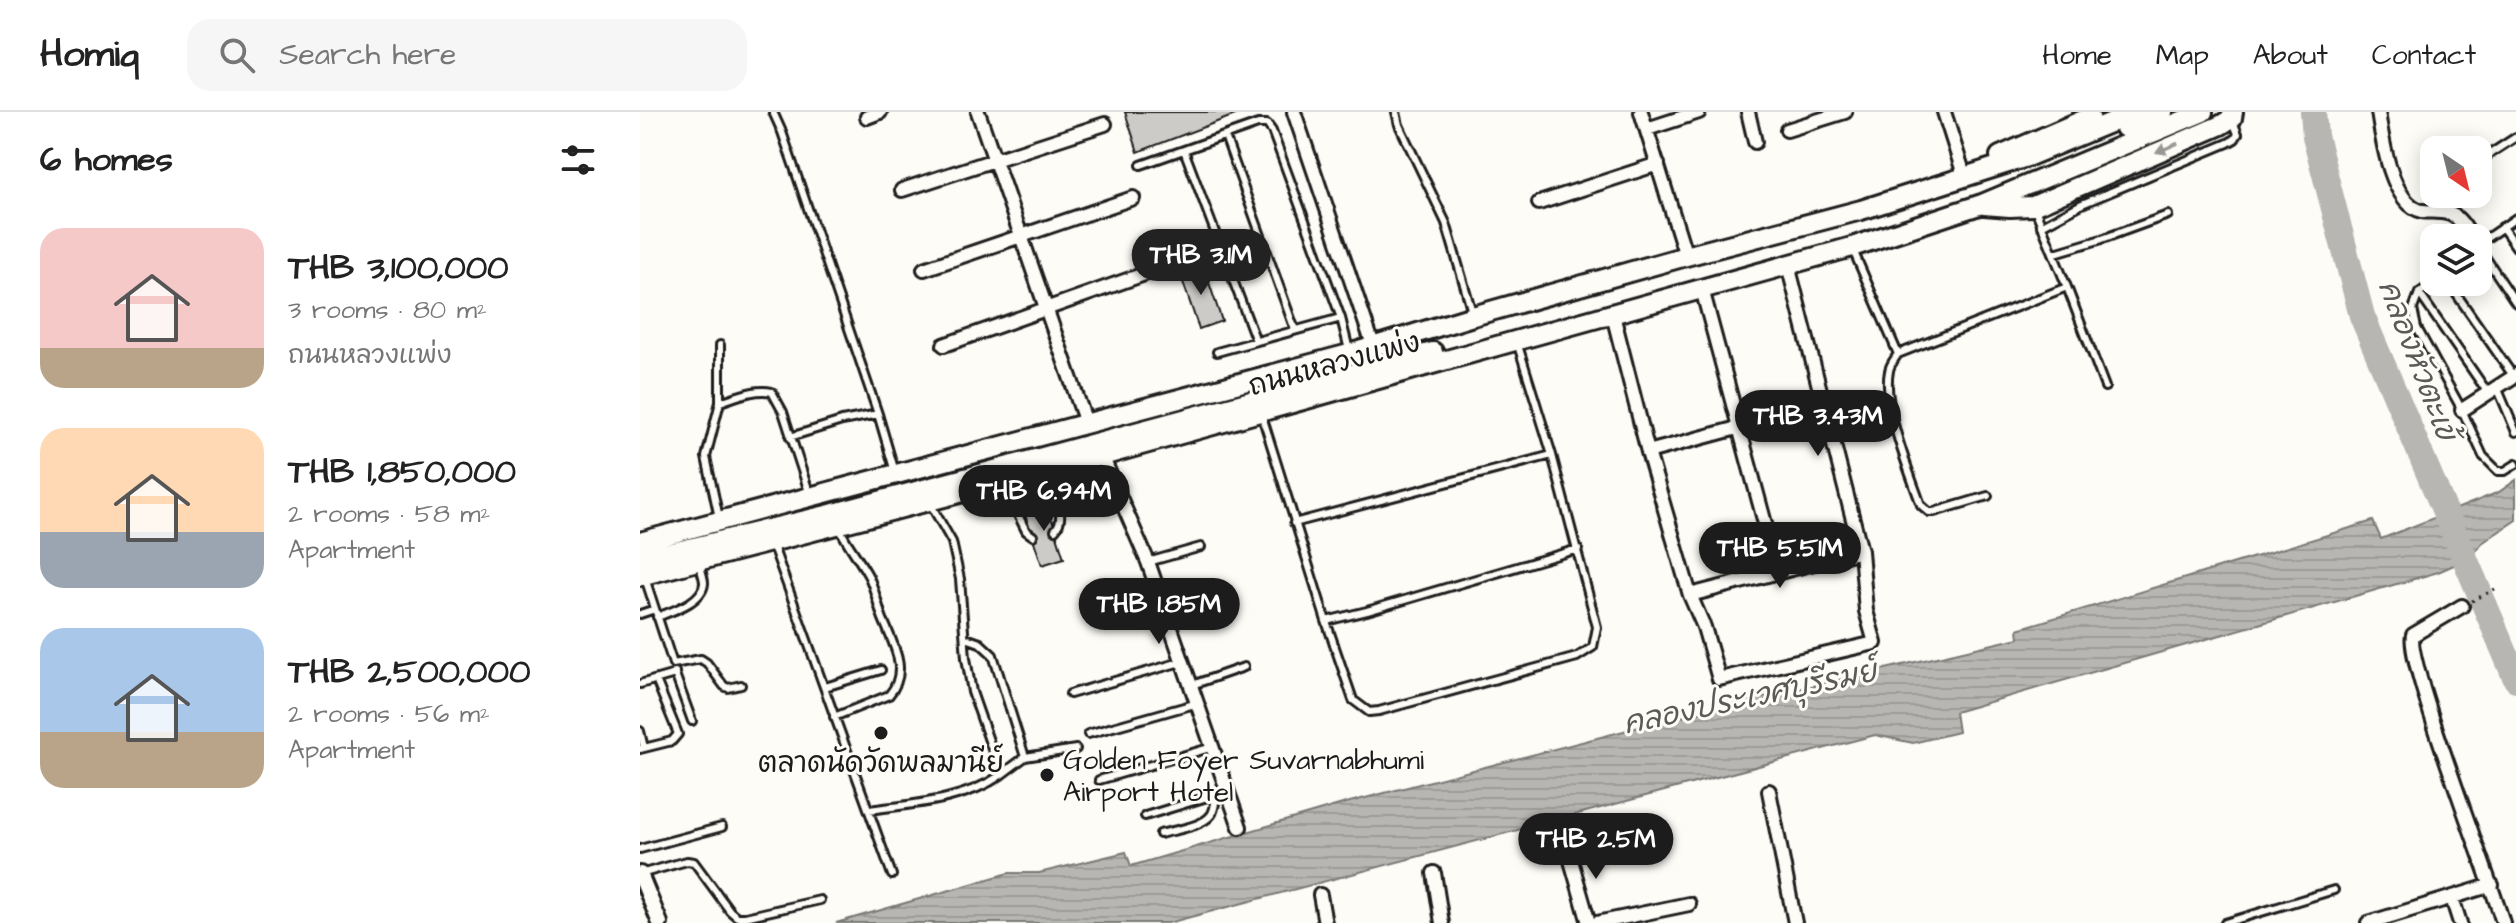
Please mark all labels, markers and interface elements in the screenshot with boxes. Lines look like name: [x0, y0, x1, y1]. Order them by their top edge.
search box: [187, 19, 747, 91]
text: Homiq: [40, 29, 139, 81]
icon: search: [215, 33, 259, 77]
text: Search here: [279, 34, 456, 76]
text: Home: [2042, 36, 2112, 75]
text: Map: [2156, 36, 2209, 75]
text: About: [2253, 36, 2328, 75]
text: Contact: [2372, 36, 2476, 75]
text: 6 homes: [40, 136, 173, 184]
north arrow: [2420, 136, 2492, 208]
map controls: [2420, 136, 2492, 296]
icon: filters: [556, 138, 600, 182]
one-way arrow: [2155, 142, 2179, 155]
button: layers: [2420, 224, 2492, 296]
pin: THB 3.1M: [1118, 229, 1284, 297]
text: THB 3.1M: [1150, 237, 1252, 273]
text: THB 3,100,000: [288, 244, 509, 292]
icon: home: [104, 260, 200, 356]
water label: คลองหัวตะเข้: [2367, 274, 2469, 452]
text: 3 rooms · 80 m²: [288, 292, 487, 328]
street label: ถนนหลวงแพ่ง: [1244, 323, 1425, 406]
text: ถนนหลวงแพ่ง: [288, 337, 452, 373]
pin: THB 3.43M: [1726, 390, 1910, 458]
text: THB 3.43M: [1753, 398, 1883, 434]
text: THB 1,850,000: [288, 448, 516, 496]
icon: home: [104, 460, 200, 556]
pin: THB 6.94M: [952, 465, 1136, 533]
text: THB 6.94M: [977, 473, 1111, 509]
text: 2 rooms · 58 m²: [288, 496, 490, 532]
pin: THB 5.51M: [1688, 522, 1872, 590]
text: THB 5.51M: [1717, 530, 1843, 566]
text: Apartment: [288, 532, 415, 568]
pin: THB 1.85M: [1067, 578, 1251, 646]
text: THB 1.85M: [1097, 586, 1221, 622]
text: THB 2,500,000: [288, 648, 530, 696]
water label: คลองประเวศบุรีรมย์: [1620, 649, 1887, 745]
icon: home: [104, 660, 200, 756]
text: 2 rooms · 56 m²: [288, 696, 490, 732]
marker: ตลาดนัดวัดพลมานีย์: [872, 724, 890, 742]
text: Apartment: [288, 732, 415, 768]
place label: Golden Foyer Suvarnabhumi Airport Hotel: [1063, 741, 1424, 812]
place label: ตลาดนัดวัดพลมานีย์: [758, 743, 1004, 783]
marker: Golden Foyer Suvarnabhumi Airport Hotel: [1038, 766, 1056, 784]
pin: THB 2.5M: [1513, 813, 1679, 881]
text: THB 2.5M: [1536, 821, 1656, 857]

